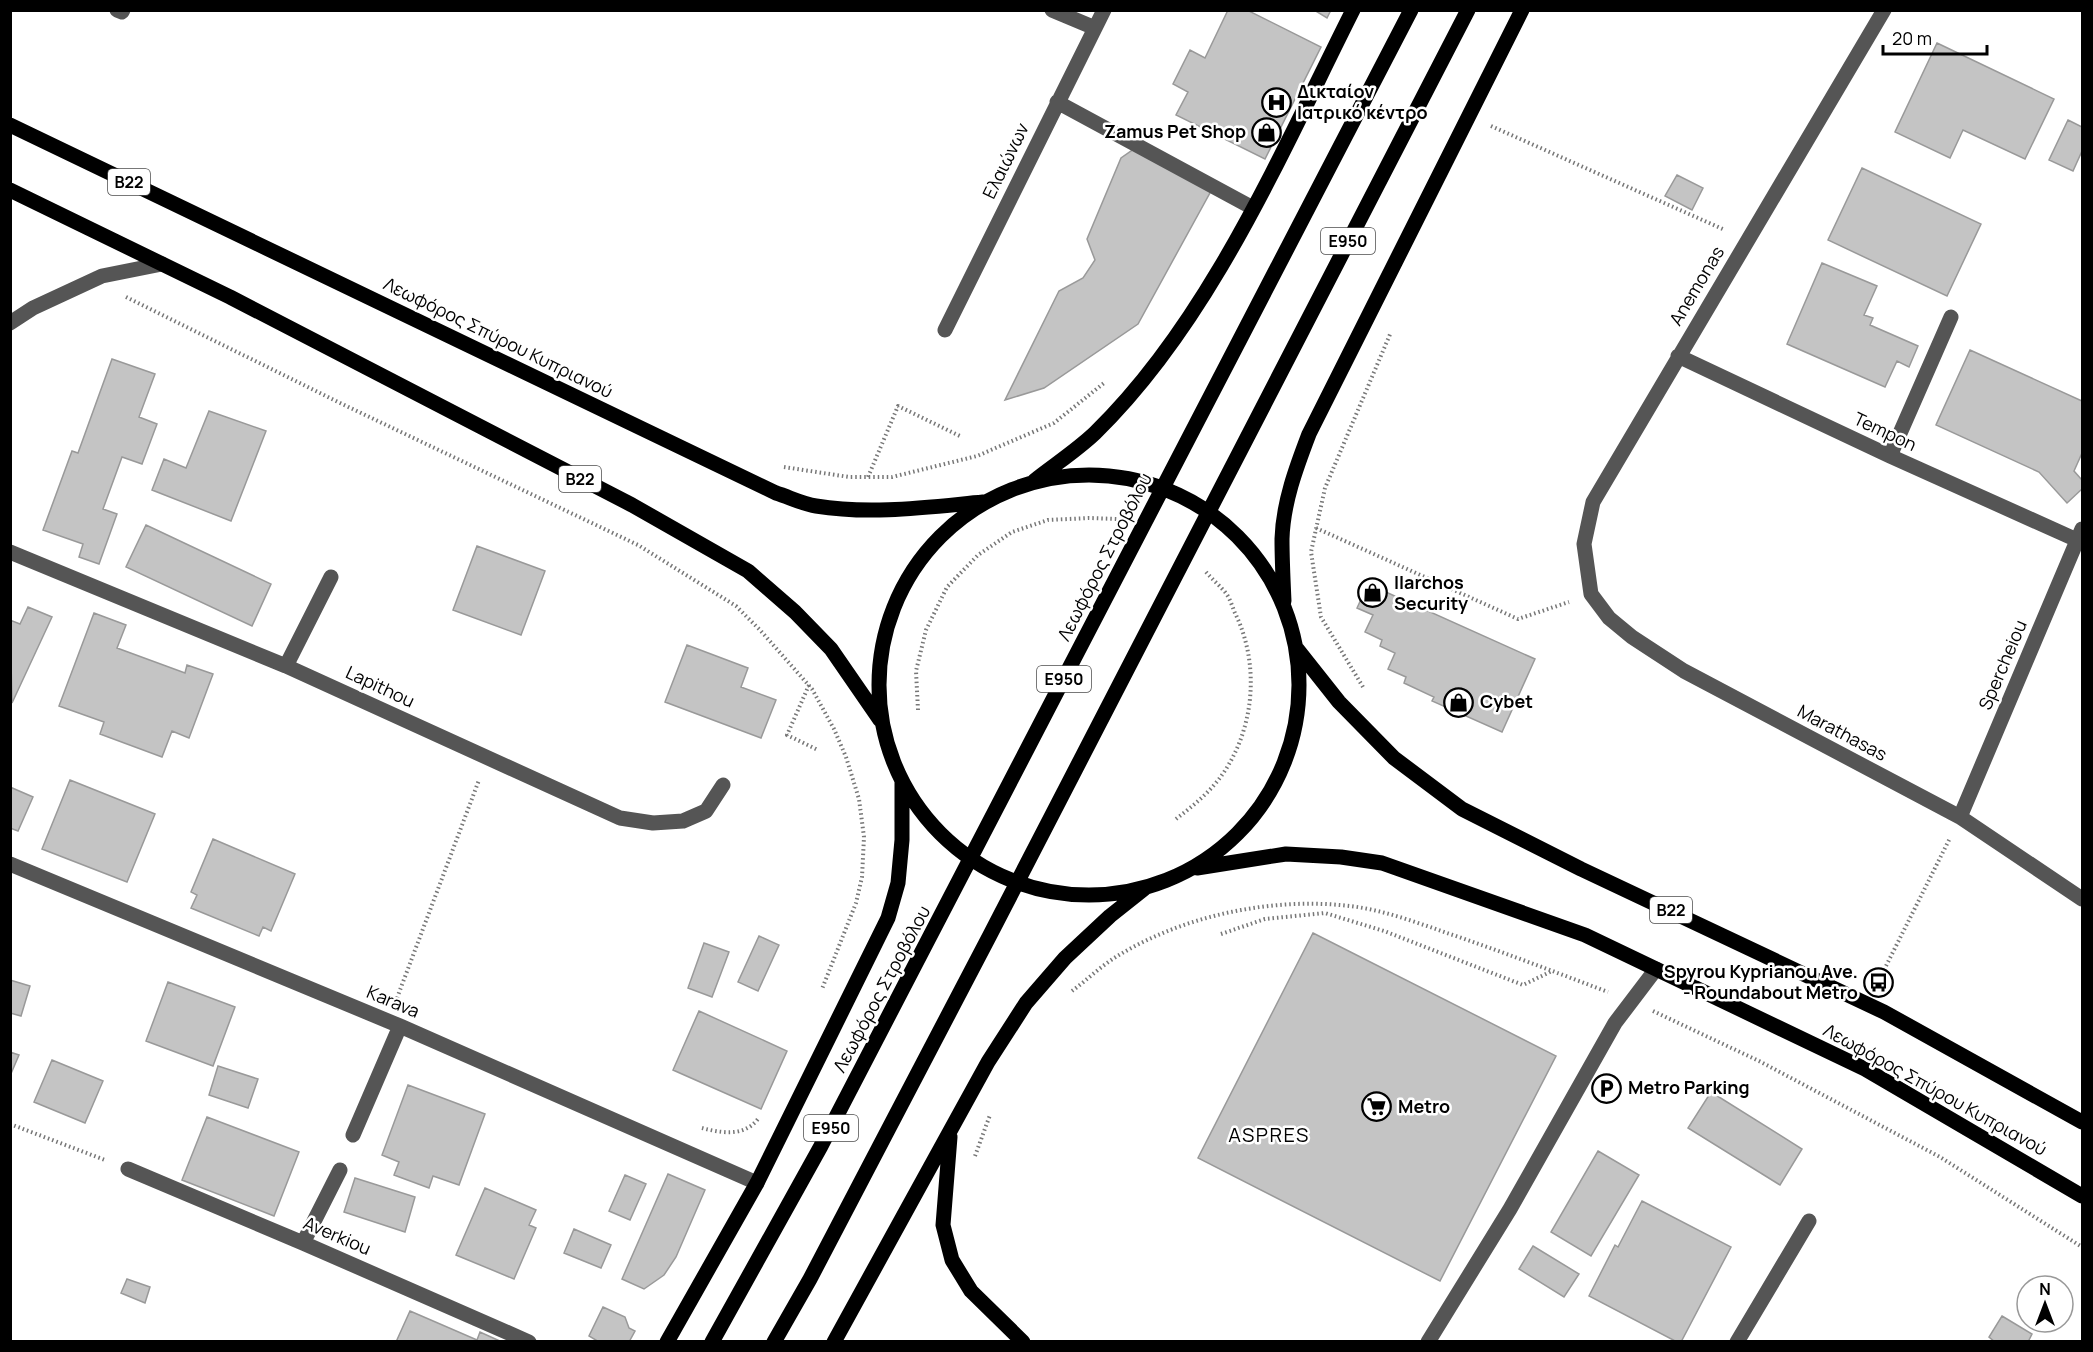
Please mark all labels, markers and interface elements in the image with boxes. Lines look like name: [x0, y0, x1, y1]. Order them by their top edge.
scale bar: [1883, 18, 1986, 56]
text: 20 m: [1892, 26, 1932, 50]
place label: Δικταίον Ιατρικό κέντρο: [1297, 79, 1428, 124]
hospital icon: Δικταίον Ιατρικό κέντρο: [1260, 86, 1292, 118]
shop icon: Zamus Pet Shop: [1251, 116, 1283, 148]
street label: Ελαιώνων: [977, 119, 1034, 202]
place label: Zamus Pet Shop: [1104, 119, 1246, 143]
road number: B22: [108, 169, 150, 195]
road number: E950: [1321, 228, 1375, 254]
street label: Anemonas: [1663, 241, 1729, 330]
street label: Λεωφόρος Σπύρου Κυπριανού: [380, 271, 617, 403]
street label: Tempon: [1850, 406, 1921, 456]
road number: B22: [559, 466, 601, 492]
street label: Λεωφόρος Στροβόλου: [1051, 468, 1157, 645]
place label: Ilarchos Security: [1394, 570, 1468, 615]
shop icon: Ilarchos Security: [1357, 577, 1389, 609]
street label: Spercheiou: [1972, 616, 2032, 713]
street label: Lapithou: [342, 660, 419, 712]
road number: E950: [1037, 666, 1091, 692]
shop icon: Cybet: [1443, 686, 1475, 718]
place label: Cybet: [1480, 689, 1533, 713]
street label: Marathasas: [1794, 699, 1891, 766]
road number: B22: [1650, 897, 1692, 923]
street label: Λεωφόρος Στροβόλου: [827, 901, 935, 1076]
place label: Spyrou Kyprianou Ave. - Roundabout Metro: [1664, 959, 1858, 1004]
bus stop icon: Spyrou Kyprianou Ave. - Roundabout Metro: [1863, 966, 1895, 998]
street label: Karava: [363, 979, 423, 1023]
street label: Λεωφόρος Σπύρου Κυπριανού: [1819, 1018, 2051, 1161]
parking icon: Metro Parking: [1591, 1072, 1623, 1104]
place label: Metro Parking: [1628, 1075, 1750, 1099]
supermarket icon: Metro: [1361, 1091, 1393, 1123]
place label: Metro: [1398, 1094, 1450, 1118]
road number: E950: [804, 1115, 858, 1141]
district label: ASPRES: [1228, 1121, 1310, 1148]
street label: Averkiou: [300, 1210, 375, 1260]
north arrow: [2015, 1274, 2075, 1334]
text: N: [2039, 1278, 2051, 1300]

